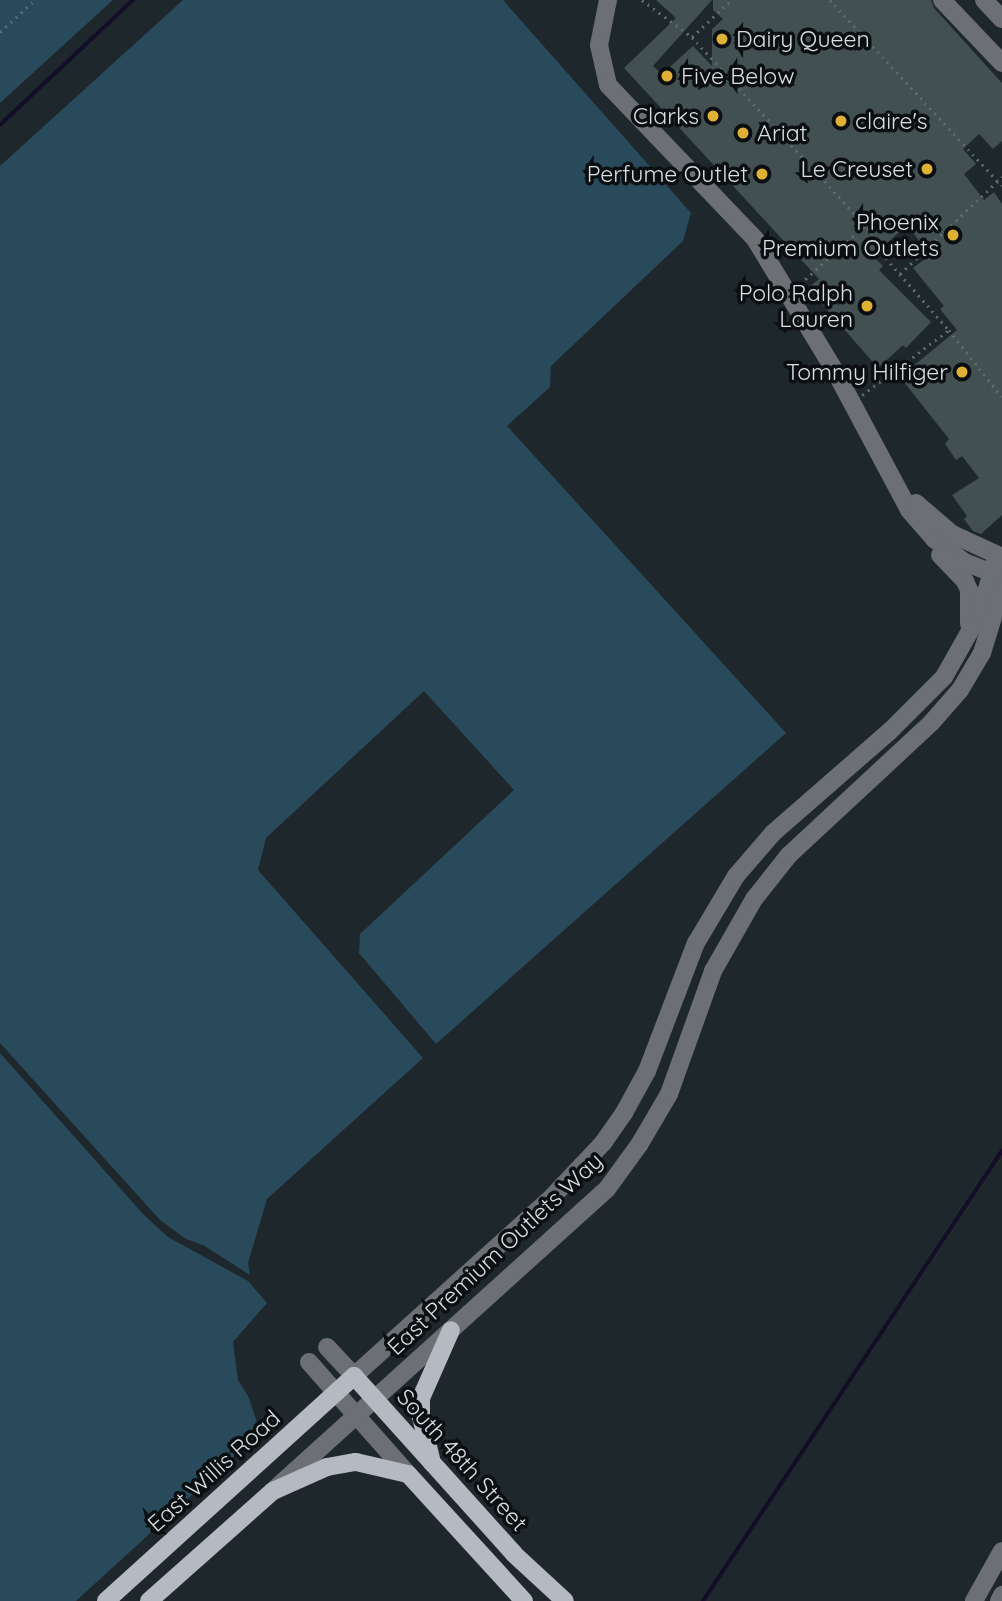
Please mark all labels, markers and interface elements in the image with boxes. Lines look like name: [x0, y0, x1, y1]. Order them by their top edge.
place label: Dairy Queen: [736, 25, 870, 53]
marker: Dairy Queen: [714, 31, 730, 47]
place label: Five Below: [681, 62, 794, 90]
marker: Five Below: [659, 68, 675, 84]
place label: Clarks: [633, 102, 699, 130]
place label: claire's: [855, 107, 928, 135]
marker: Clarks: [705, 108, 721, 124]
marker: claire's: [833, 113, 849, 129]
place label: Ariat: [757, 119, 807, 147]
marker: Ariat: [735, 125, 751, 141]
place label: Le Creuset: [800, 155, 913, 183]
place label: Perfume Outlet: [587, 160, 748, 188]
marker: Le Creuset: [919, 161, 935, 177]
marker: Perfume Outlet: [754, 166, 770, 182]
place label: Phoenix Premium Outlets: [762, 208, 939, 262]
marker: Phoenix Premium Outlets: [945, 227, 961, 243]
place label: Polo Ralph Lauren: [739, 279, 853, 333]
marker: Polo Ralph Lauren: [859, 298, 875, 314]
place label: Tommy Hilfiger: [786, 358, 948, 386]
marker: Tommy Hilfiger: [954, 364, 970, 380]
street label: East Premium Outlets Way: [382, 1147, 608, 1361]
street label: South 48th Street: [391, 1383, 533, 1537]
street label: East Willis Road: [142, 1404, 286, 1538]

